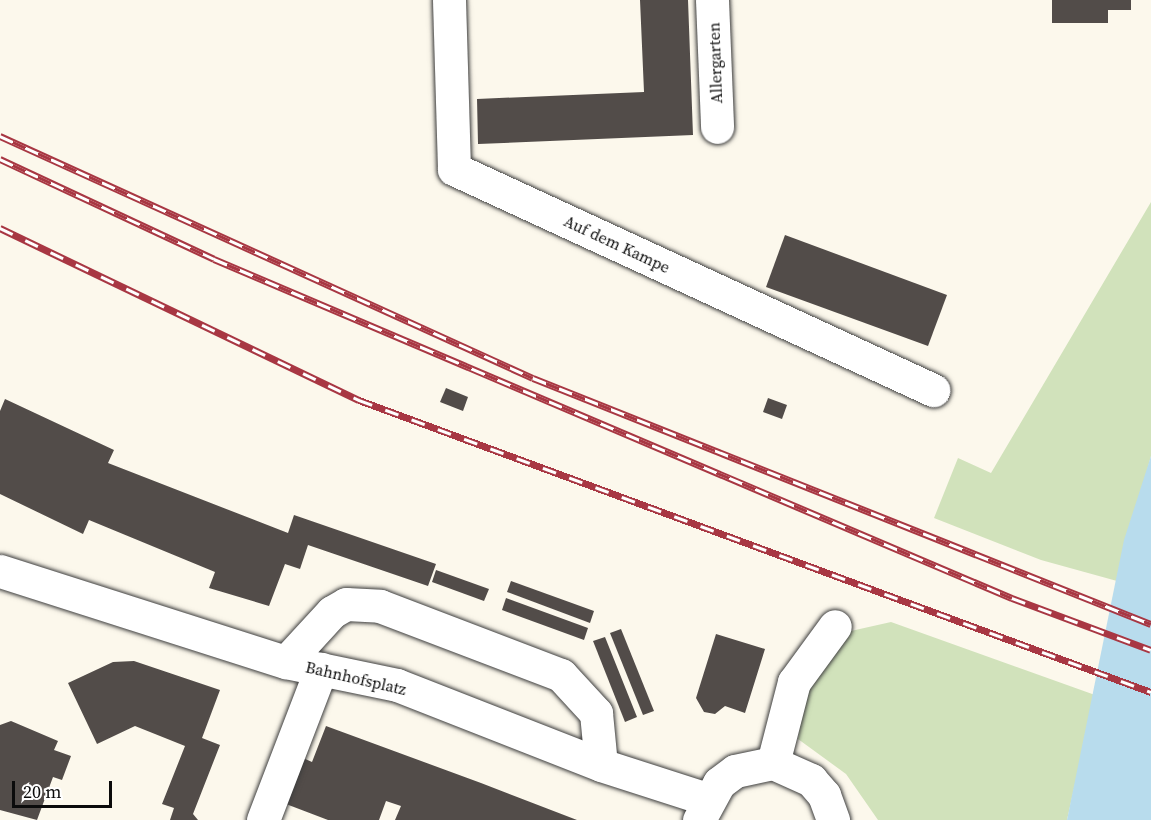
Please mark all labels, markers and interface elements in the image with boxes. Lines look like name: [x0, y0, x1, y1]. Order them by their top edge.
street label: Allergarten: [704, 22, 726, 104]
street label: Auf dem Kampe: [561, 211, 673, 277]
street label: Bahnhofsplatz: [304, 657, 408, 699]
scale bar: [15, 769, 116, 807]
text: 20 m: [23, 779, 61, 804]

